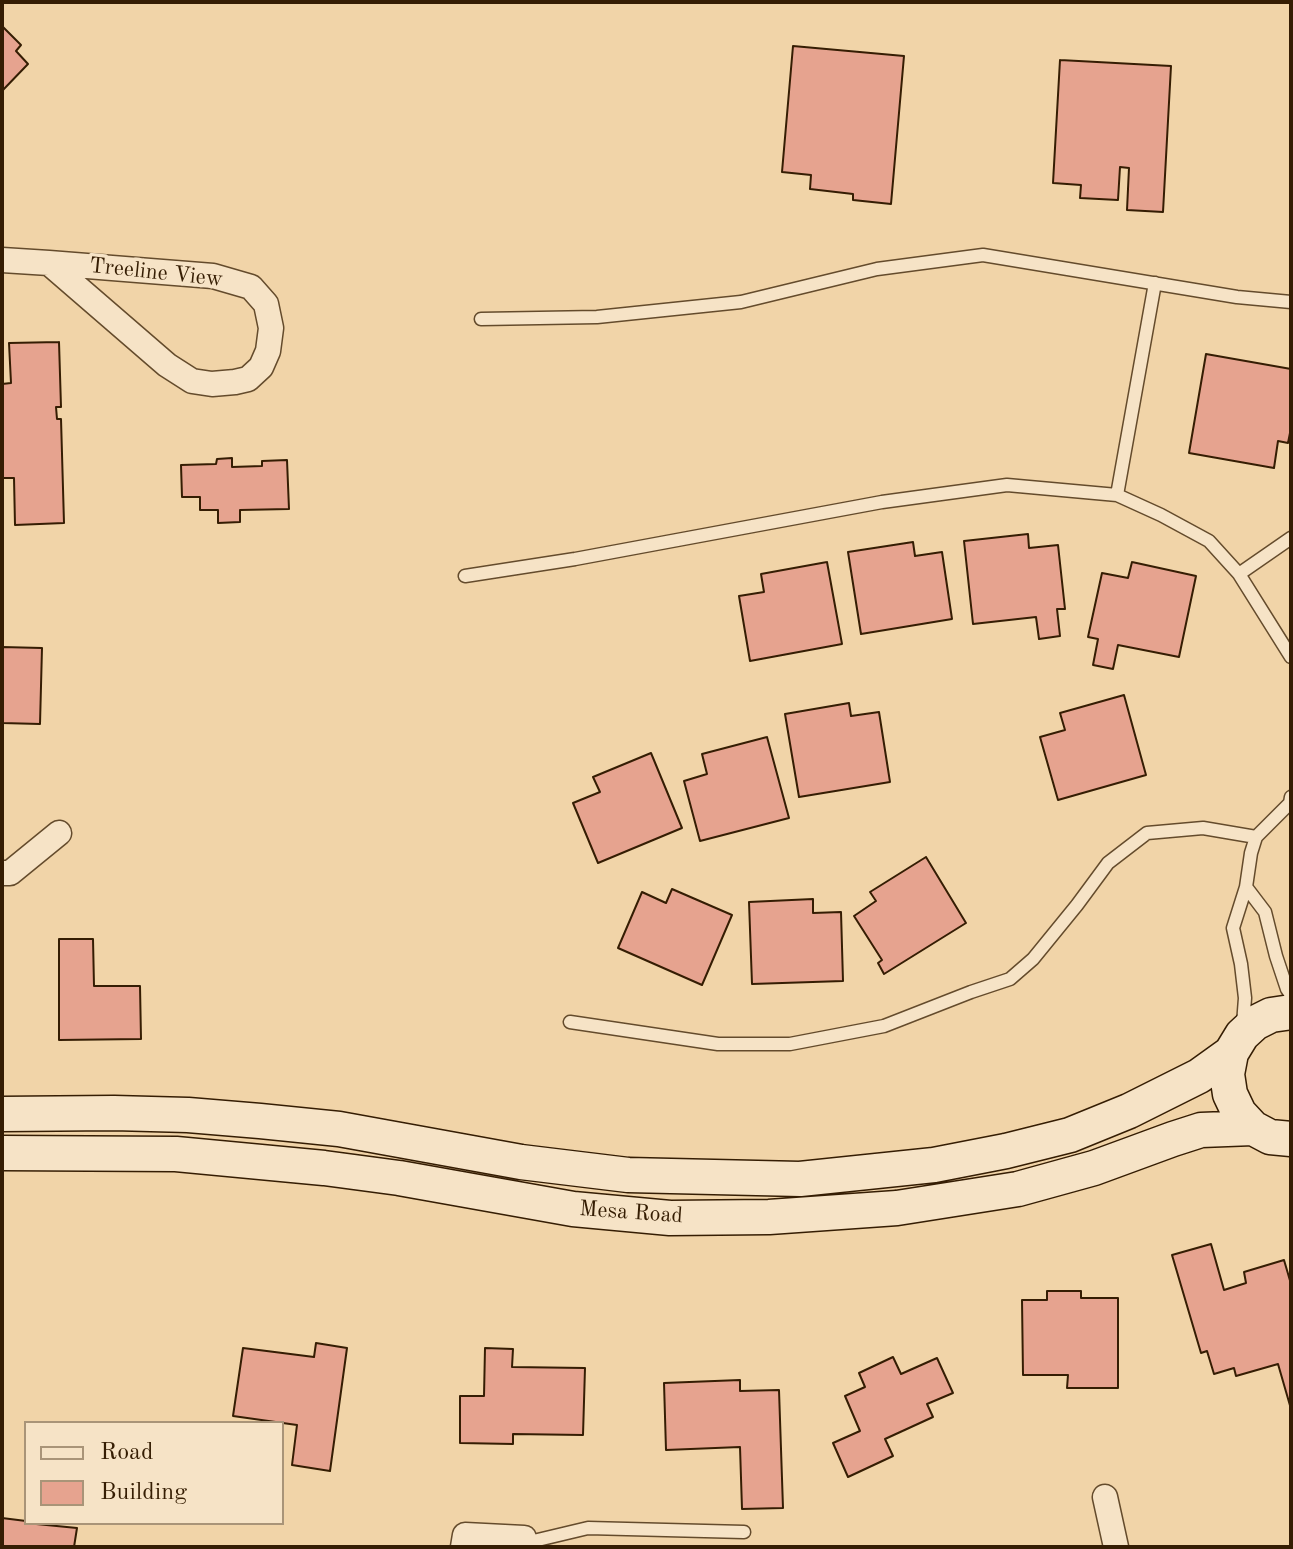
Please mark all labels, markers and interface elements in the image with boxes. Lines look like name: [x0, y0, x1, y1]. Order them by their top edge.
street label: Treeline View: [88, 253, 224, 293]
street label: Mesa Road: [578, 1196, 684, 1230]
legend: [24, 1421, 284, 1525]
text: Road: [100, 1441, 153, 1465]
text: Building: [100, 1481, 187, 1505]

